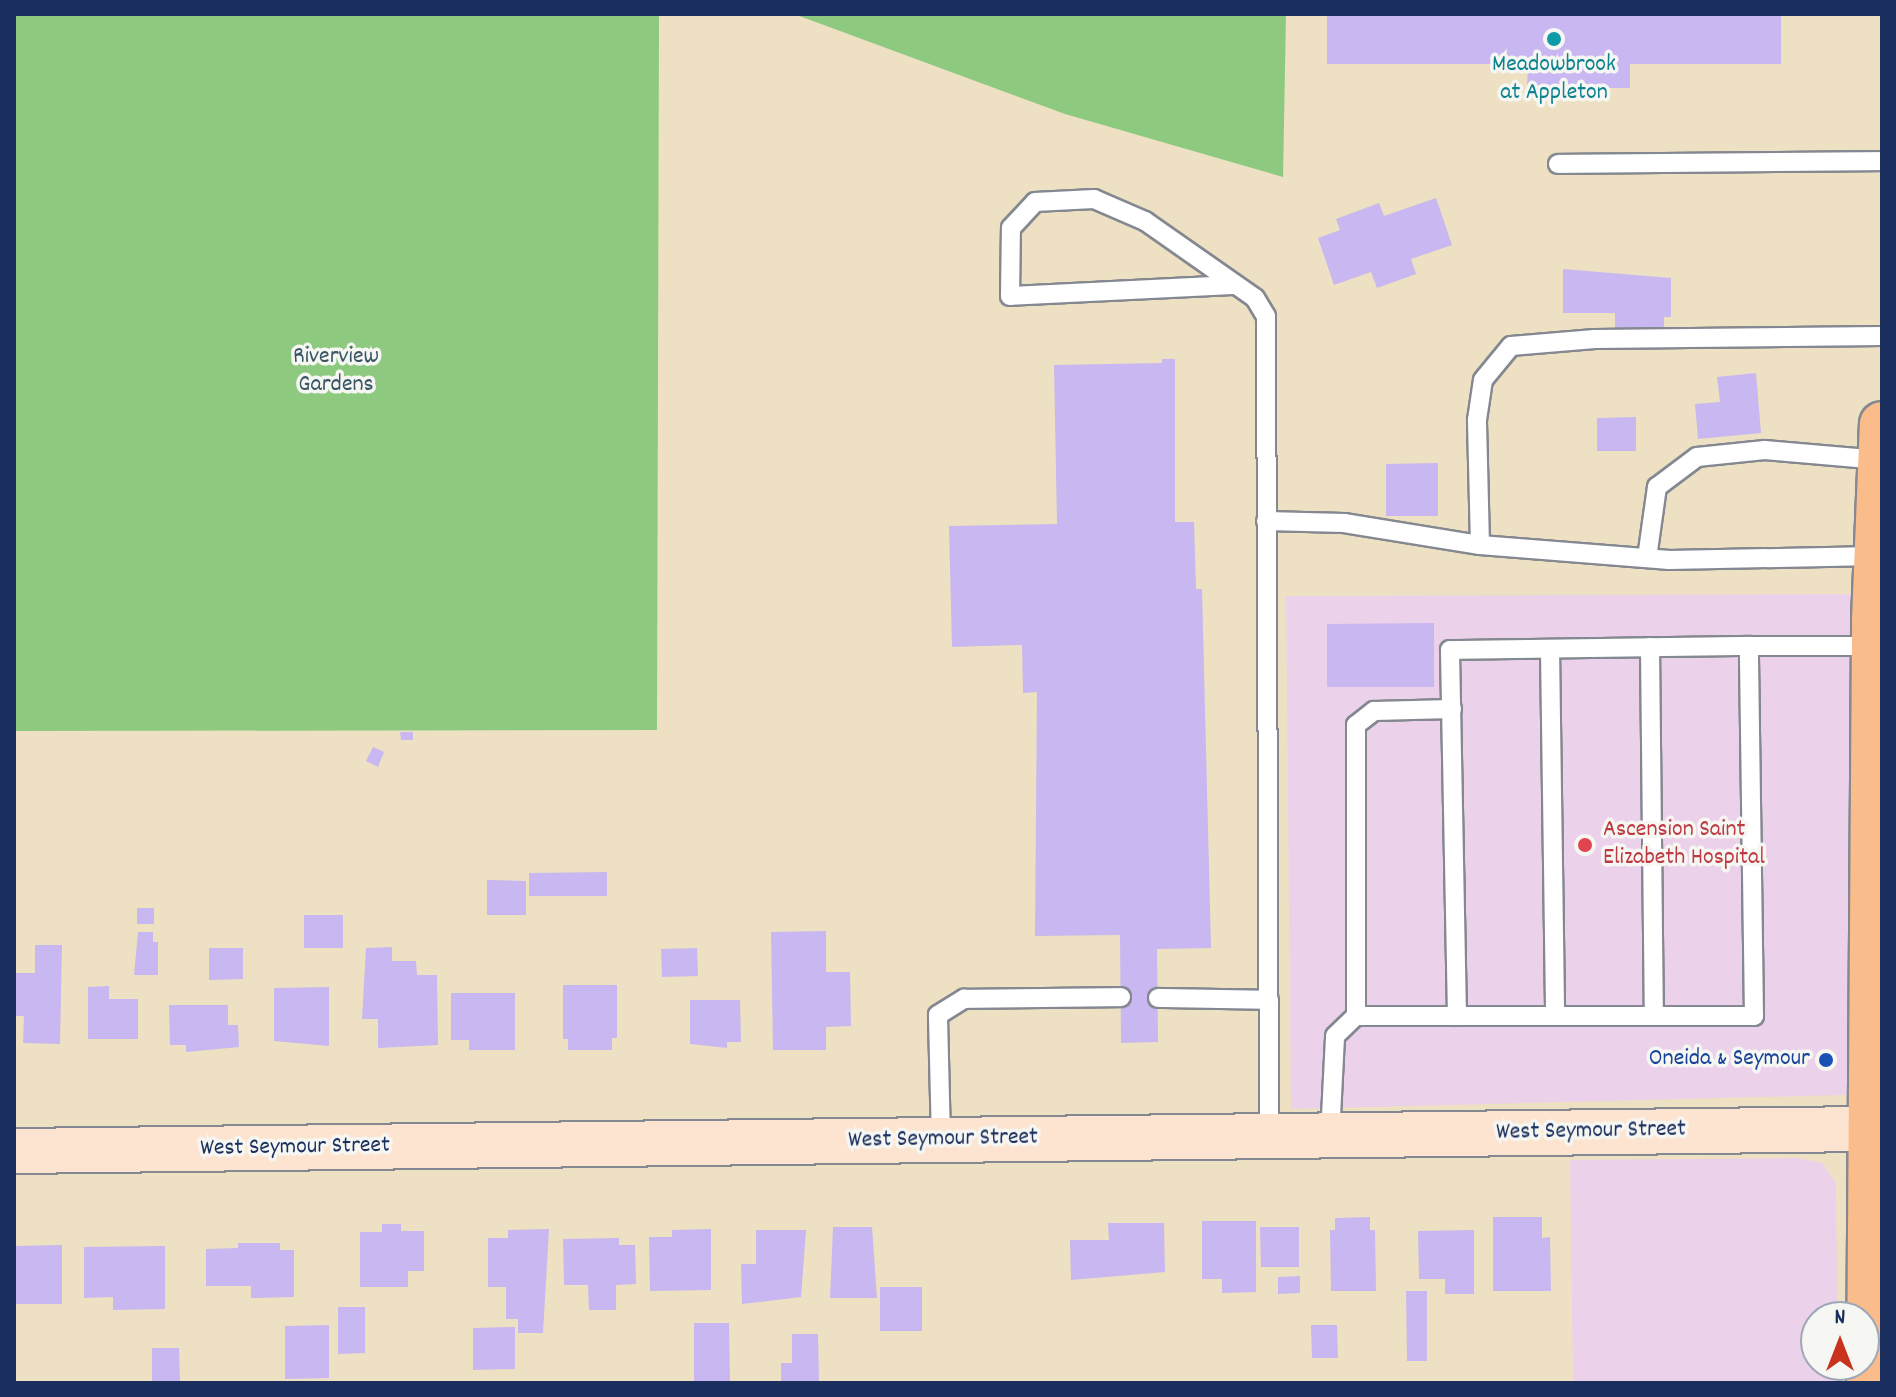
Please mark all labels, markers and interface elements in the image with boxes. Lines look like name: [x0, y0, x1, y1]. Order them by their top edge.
marker: Meadowbrook at Appleton: [1545, 30, 1563, 48]
place label: Meadowbrook at Appleton: [1492, 52, 1616, 108]
park label: Riverview Gardens: [293, 344, 379, 400]
place label: Ascension Saint Elizabeth Hospital: [1603, 817, 1765, 873]
marker: Ascension Saint Elizabeth Hospital: [1574, 834, 1596, 856]
place label: Oneida & Seymour: [1649, 1046, 1810, 1074]
marker: Oneida & Seymour: [1817, 1051, 1835, 1069]
street label: West Seymour Street: [1496, 1116, 1686, 1148]
street label: West Seymour Street: [848, 1124, 1038, 1156]
street label: West Seymour Street: [200, 1132, 390, 1164]
north arrow: [1800, 1301, 1880, 1381]
text: N: [1835, 1303, 1845, 1334]

